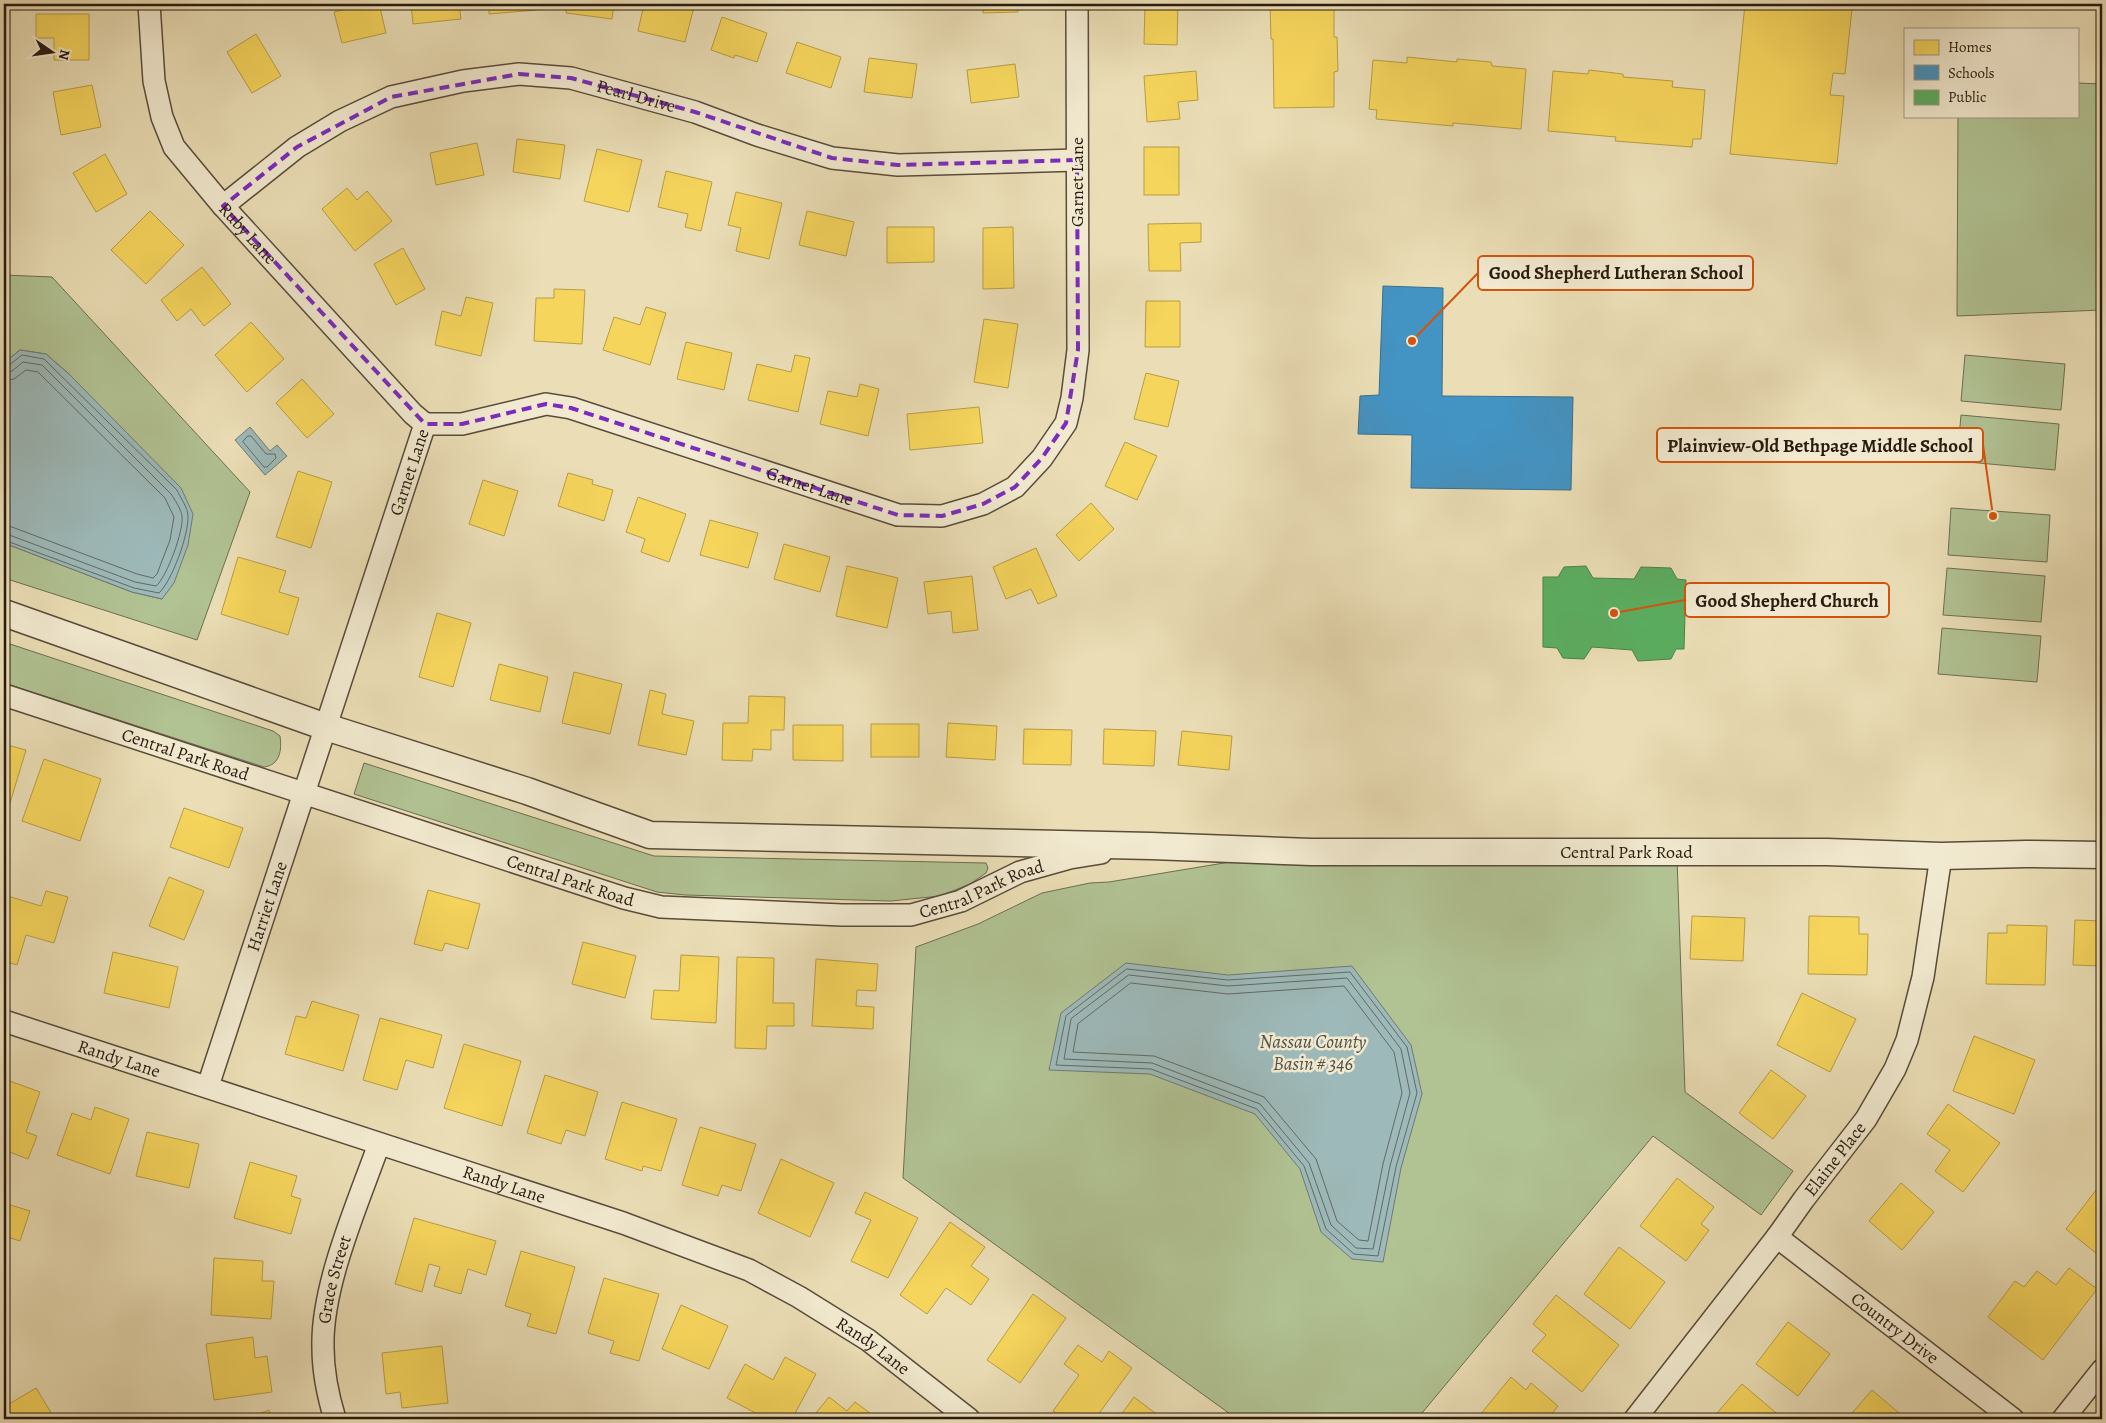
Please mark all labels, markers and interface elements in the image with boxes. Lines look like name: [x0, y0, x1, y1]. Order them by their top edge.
north arrow: [28, 28, 78, 78]
legend: [1904, 28, 2078, 118]
text: Homes: [1948, 37, 1992, 57]
text: N: [54, 48, 75, 62]
text: Schools: [1948, 63, 1995, 83]
street label: Pearl Drive: [594, 74, 678, 118]
text: Public: [1948, 87, 1986, 107]
street label: Garnet Lane: [1065, 137, 1089, 227]
street label: Ruby Lane: [213, 197, 282, 269]
callout: Good Shepherd Lutheran School: [1478, 256, 1753, 290]
text: Good Shepherd Lutheran School: [1489, 260, 1743, 286]
street label: Garnet Lane: [384, 426, 435, 519]
callout: Plainview-Old Bethpage Middle School: [1657, 428, 1983, 462]
text: Plainview-Old Bethpage Middle School: [1667, 433, 1973, 459]
street label: Garnet Lane: [763, 461, 856, 512]
callout: Good Shepherd Church: [1685, 583, 1889, 617]
text: Good Shepherd Church: [1695, 588, 1879, 614]
street label: Central Park Road: [119, 722, 253, 787]
street label: Central Park Road: [1560, 840, 1693, 864]
street label: Central Park Road: [504, 848, 637, 912]
street label: Central Park Road: [916, 854, 1047, 924]
street label: Harriet Lane: [241, 858, 293, 955]
water label: Nassau County Basin # 346: [1260, 1029, 1367, 1077]
street label: Randy Lane: [75, 1034, 163, 1083]
street label: Elaine Place: [1798, 1117, 1871, 1201]
street label: Randy Lane: [460, 1159, 548, 1209]
street label: Grace Street: [312, 1232, 357, 1325]
street label: Country Drive: [1846, 1287, 1944, 1369]
street label: Randy Lane: [831, 1311, 915, 1380]

